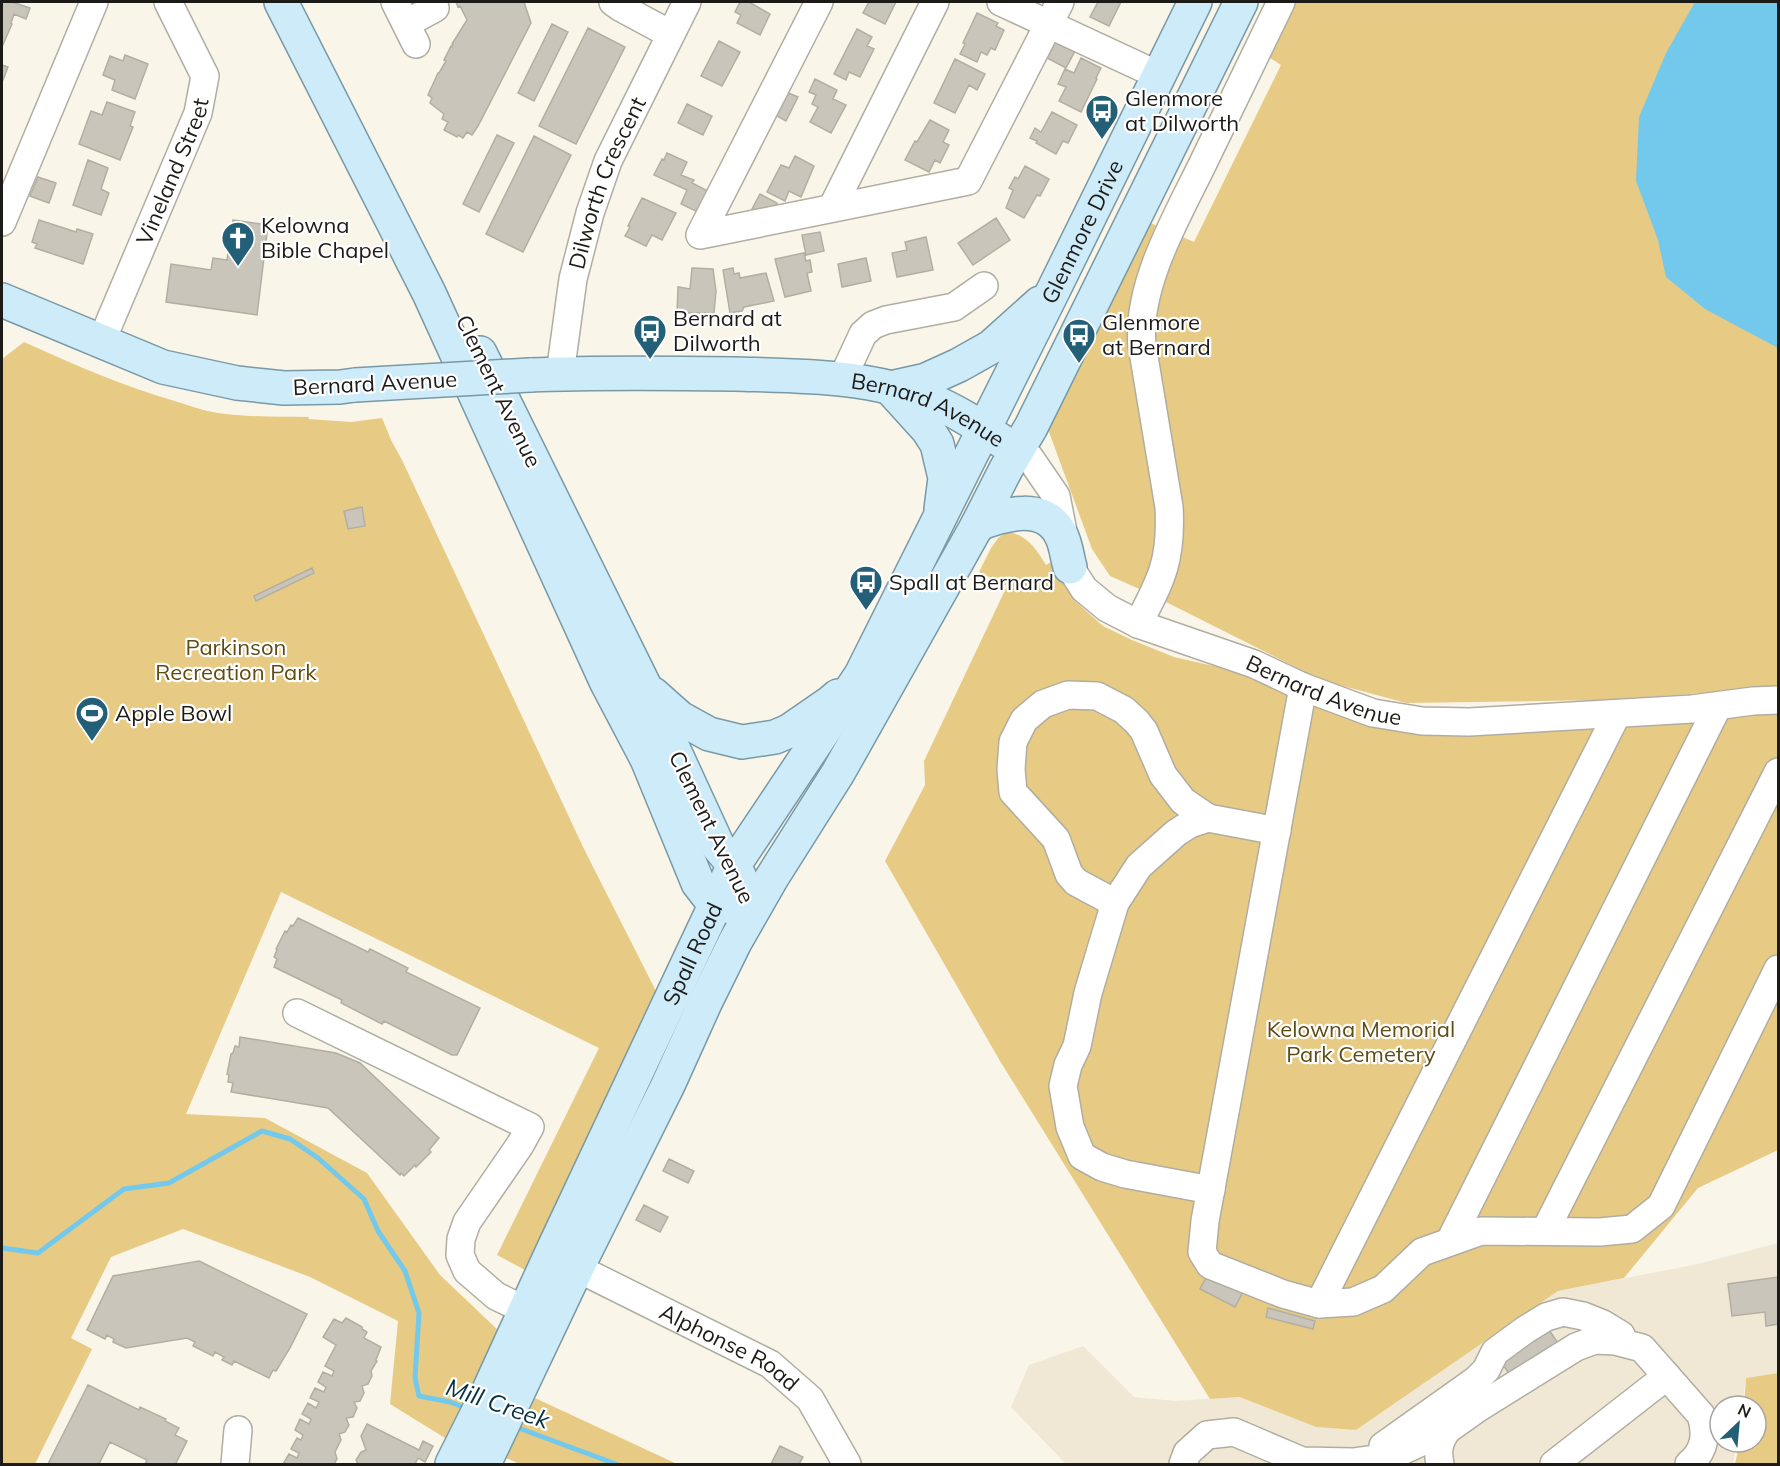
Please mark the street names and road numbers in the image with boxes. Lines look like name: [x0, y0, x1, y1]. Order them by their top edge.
street label: Dilworth Crescent: [562, 92, 652, 272]
street label: Vineland Street: [130, 95, 215, 249]
street label: Glenmore Drive: [1035, 155, 1129, 308]
street label: Clement Avenue: [450, 310, 548, 472]
street label: Bernard Avenue: [292, 365, 458, 401]
street label: Bernard Avenue: [849, 366, 1010, 453]
street label: Bernard Avenue: [1242, 648, 1404, 731]
street label: Clement Avenue: [663, 746, 761, 908]
street label: Spall Road: [656, 898, 728, 1010]
street label: Alphonse Road: [655, 1297, 805, 1397]

